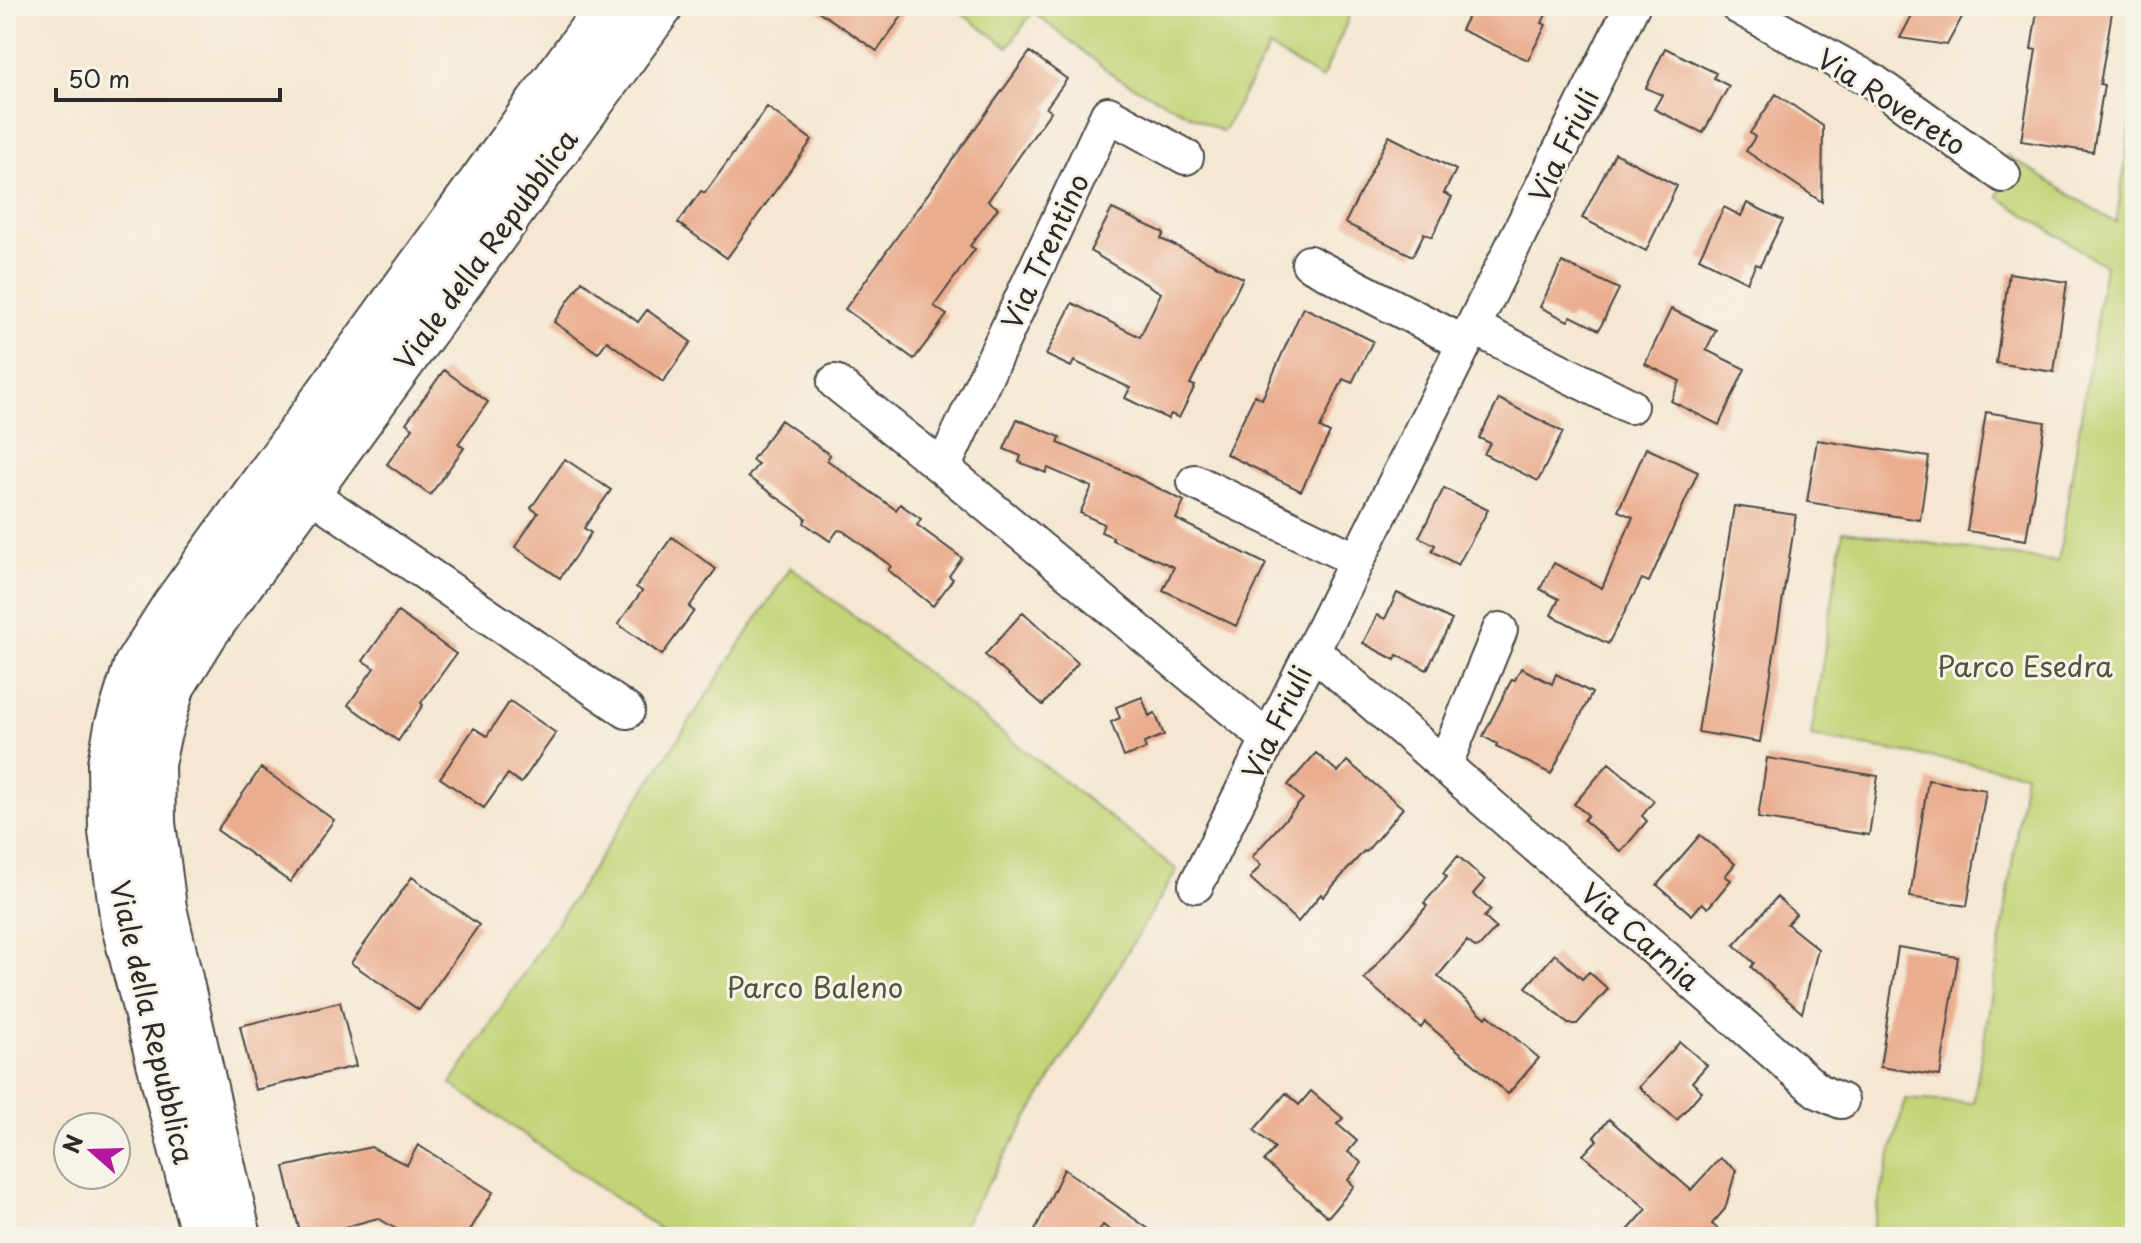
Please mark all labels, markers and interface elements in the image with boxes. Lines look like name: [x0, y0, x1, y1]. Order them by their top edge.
street label: Via Rovereto: [1809, 37, 1975, 165]
scale bar: [56, 52, 280, 102]
text: 50 m: [68, 60, 130, 96]
street label: Via Friuli: [1517, 81, 1609, 209]
street label: Viale della Repubblica: [383, 119, 588, 379]
street label: Via Trentino: [989, 166, 1099, 336]
park label: Parco Esedra: [1937, 644, 2113, 687]
street label: Via Friuli: [1230, 658, 1322, 786]
street label: Via Carnia: [1572, 872, 1711, 1001]
street label: Viale della Repubblica: [100, 876, 207, 1168]
park label: Parco Baleno: [727, 965, 903, 1008]
north arrow: [52, 1111, 132, 1191]
text: N: [53, 1130, 90, 1157]

